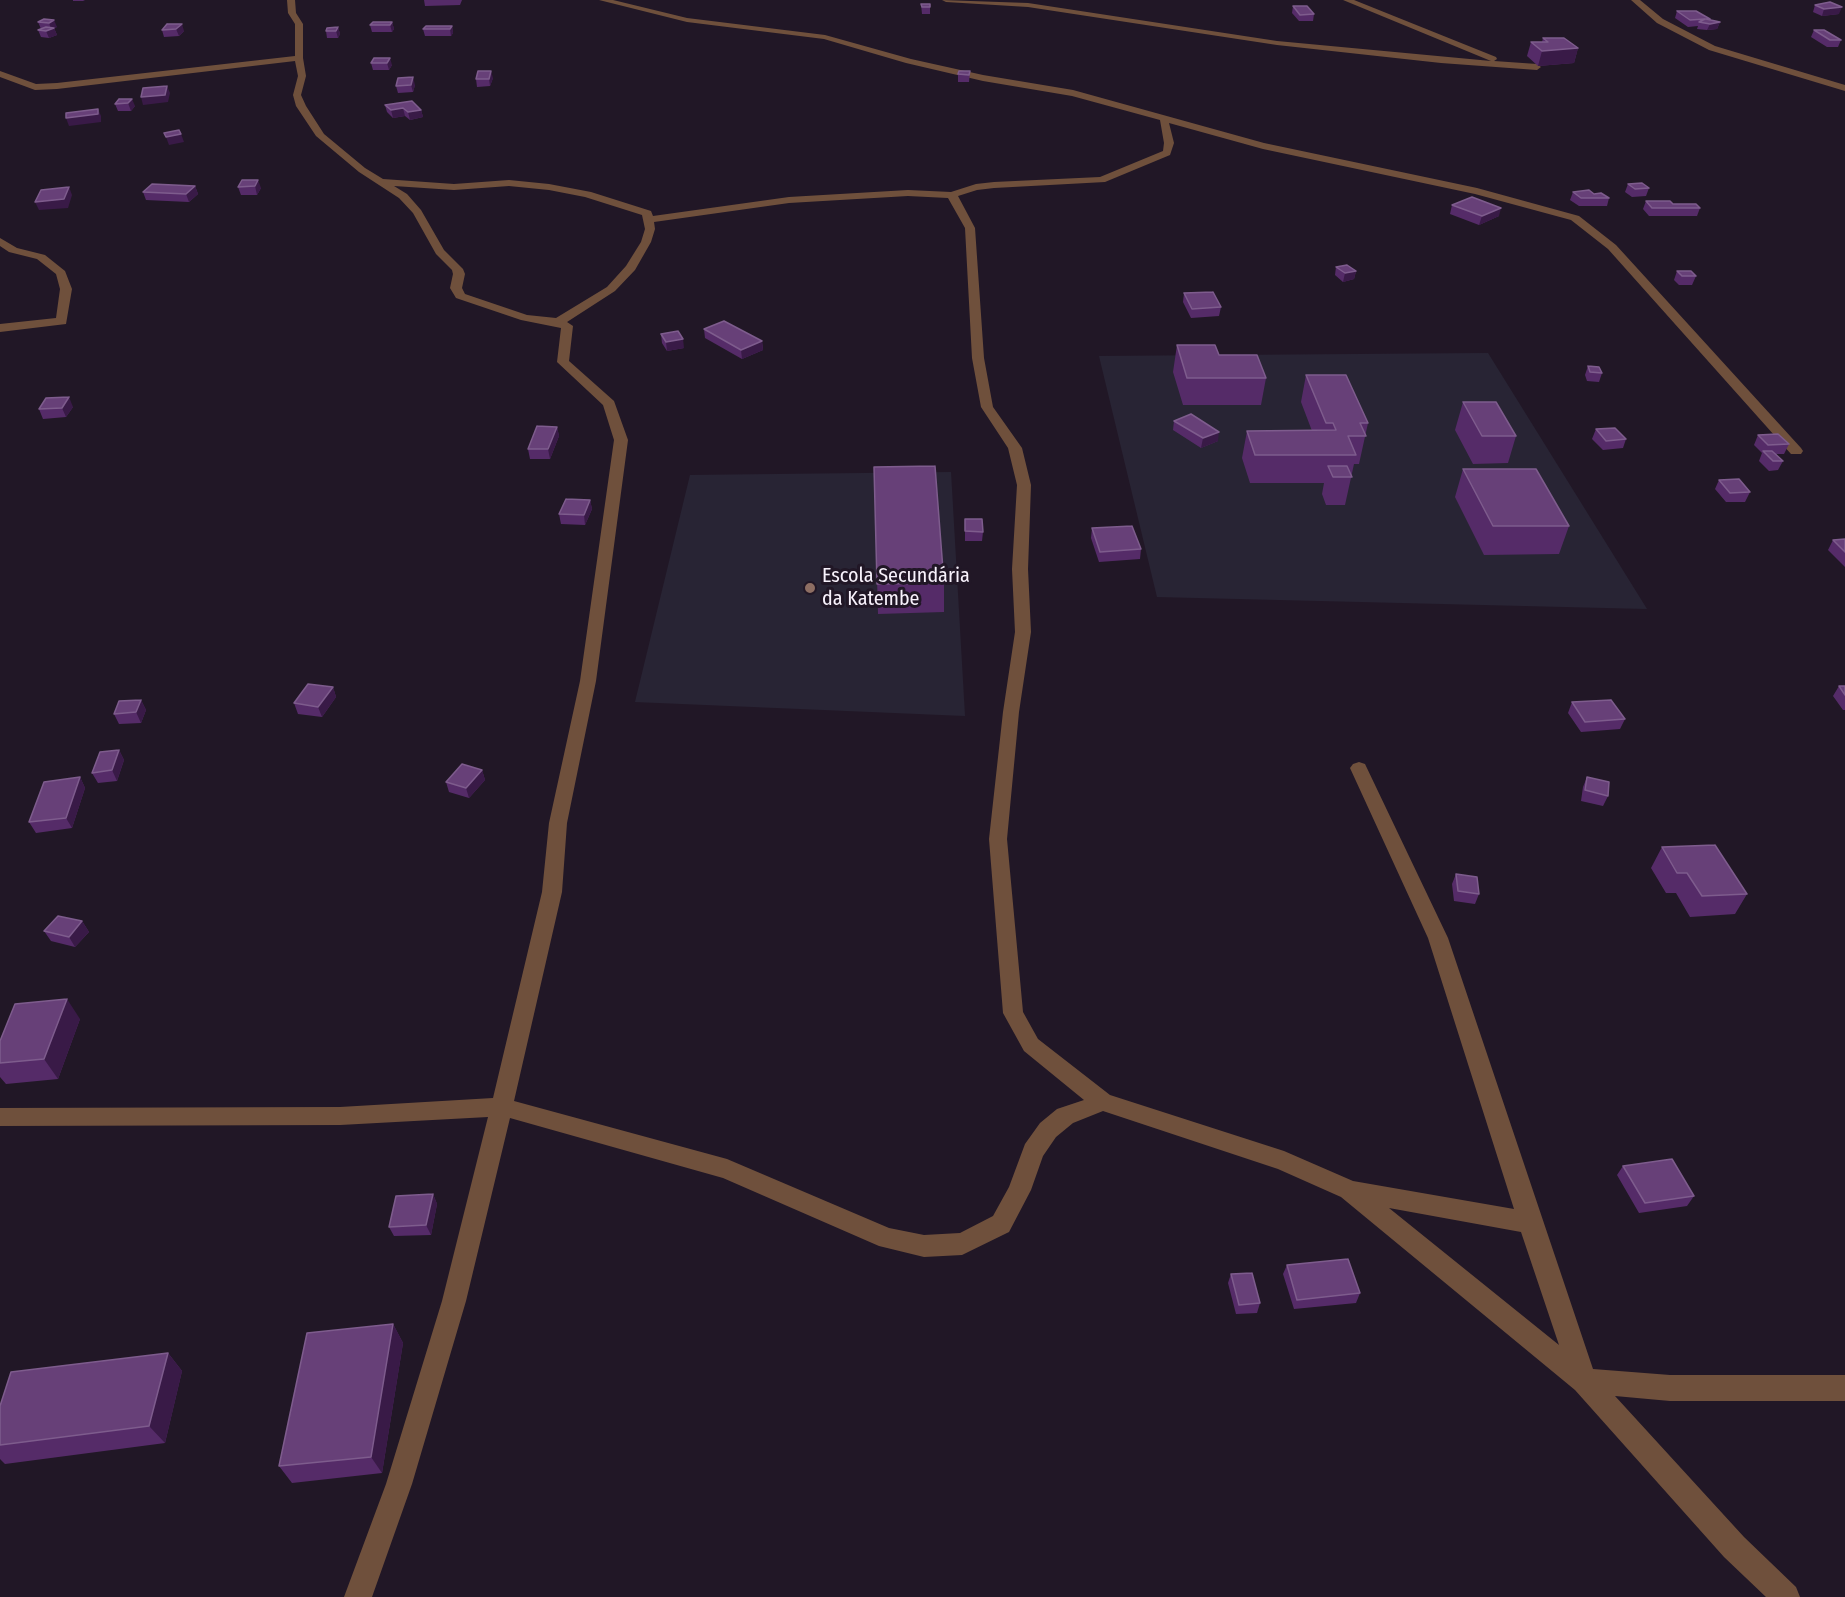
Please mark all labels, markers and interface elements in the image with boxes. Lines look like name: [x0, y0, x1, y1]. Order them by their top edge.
place label: Escola Secundária da Katembe: [822, 564, 970, 611]
marker: Escola Secundária da Katembe: [803, 581, 817, 595]

